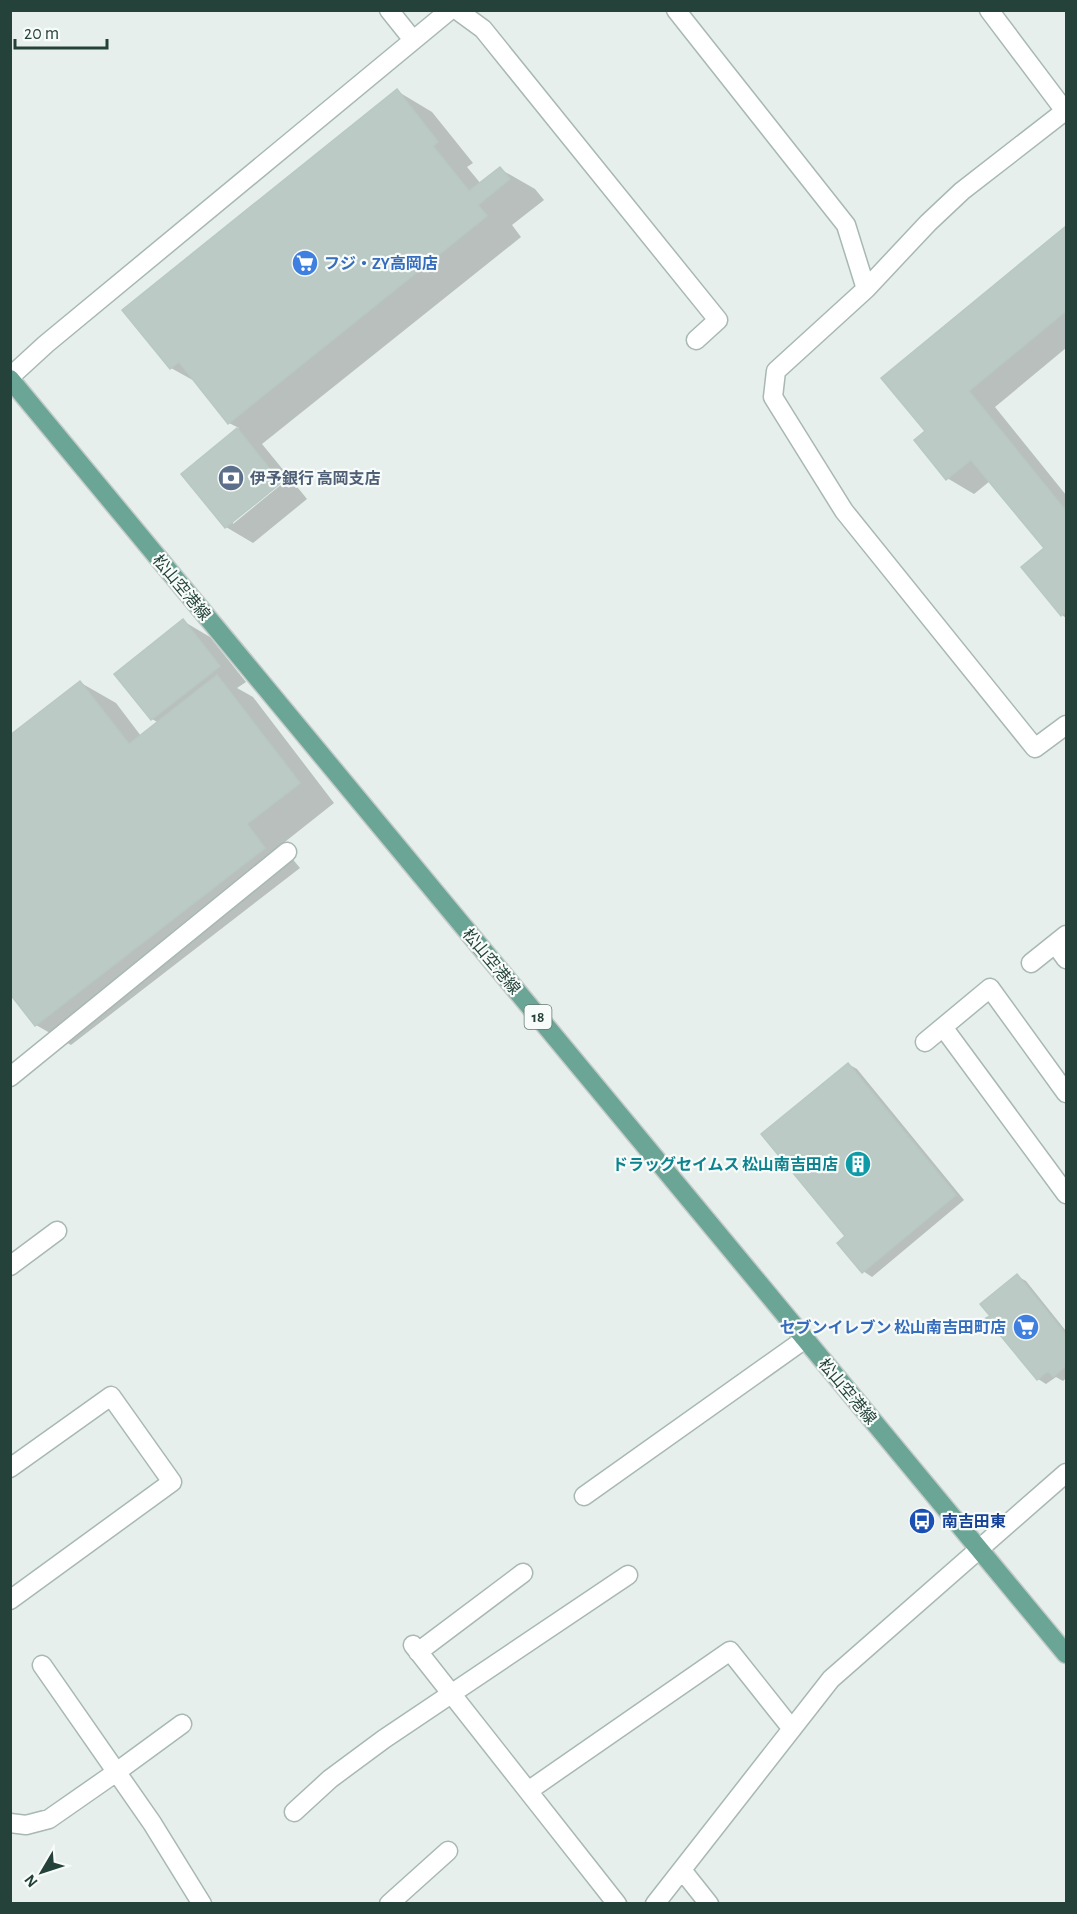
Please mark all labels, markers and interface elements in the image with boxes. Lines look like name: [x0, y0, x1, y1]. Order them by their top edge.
scale bar: [15, 12, 106, 50]
text: 20 m: [24, 25, 59, 43]
supermarket icon: フジ・ZY高岡店: [290, 248, 320, 278]
place label: フジ・ZY高岡店: [324, 255, 438, 272]
bank icon: 伊予銀行 高岡支店: [216, 463, 246, 493]
place label: 伊予銀行 高岡支店: [249, 470, 380, 487]
street label: 松山空港線: [149, 551, 214, 623]
street label: 松山空港線: [459, 925, 524, 997]
road number: 18: [524, 1005, 552, 1029]
building icon: ドラッグセイムス 松山南吉田店: [843, 1149, 873, 1179]
place label: ドラッグセイムス 松山南吉田店: [612, 1155, 838, 1173]
supermarket icon: セブンイレブン 松山南吉田町店: [1011, 1312, 1041, 1342]
place label: セブンイレブン 松山南吉田町店: [780, 1319, 1006, 1336]
street label: 松山空港線: [815, 1355, 880, 1427]
bus stop icon: 南吉田東: [907, 1506, 937, 1536]
place label: 南吉田東: [942, 1513, 1006, 1530]
north arrow: [12, 1842, 72, 1902]
text: N: [21, 1871, 41, 1890]

